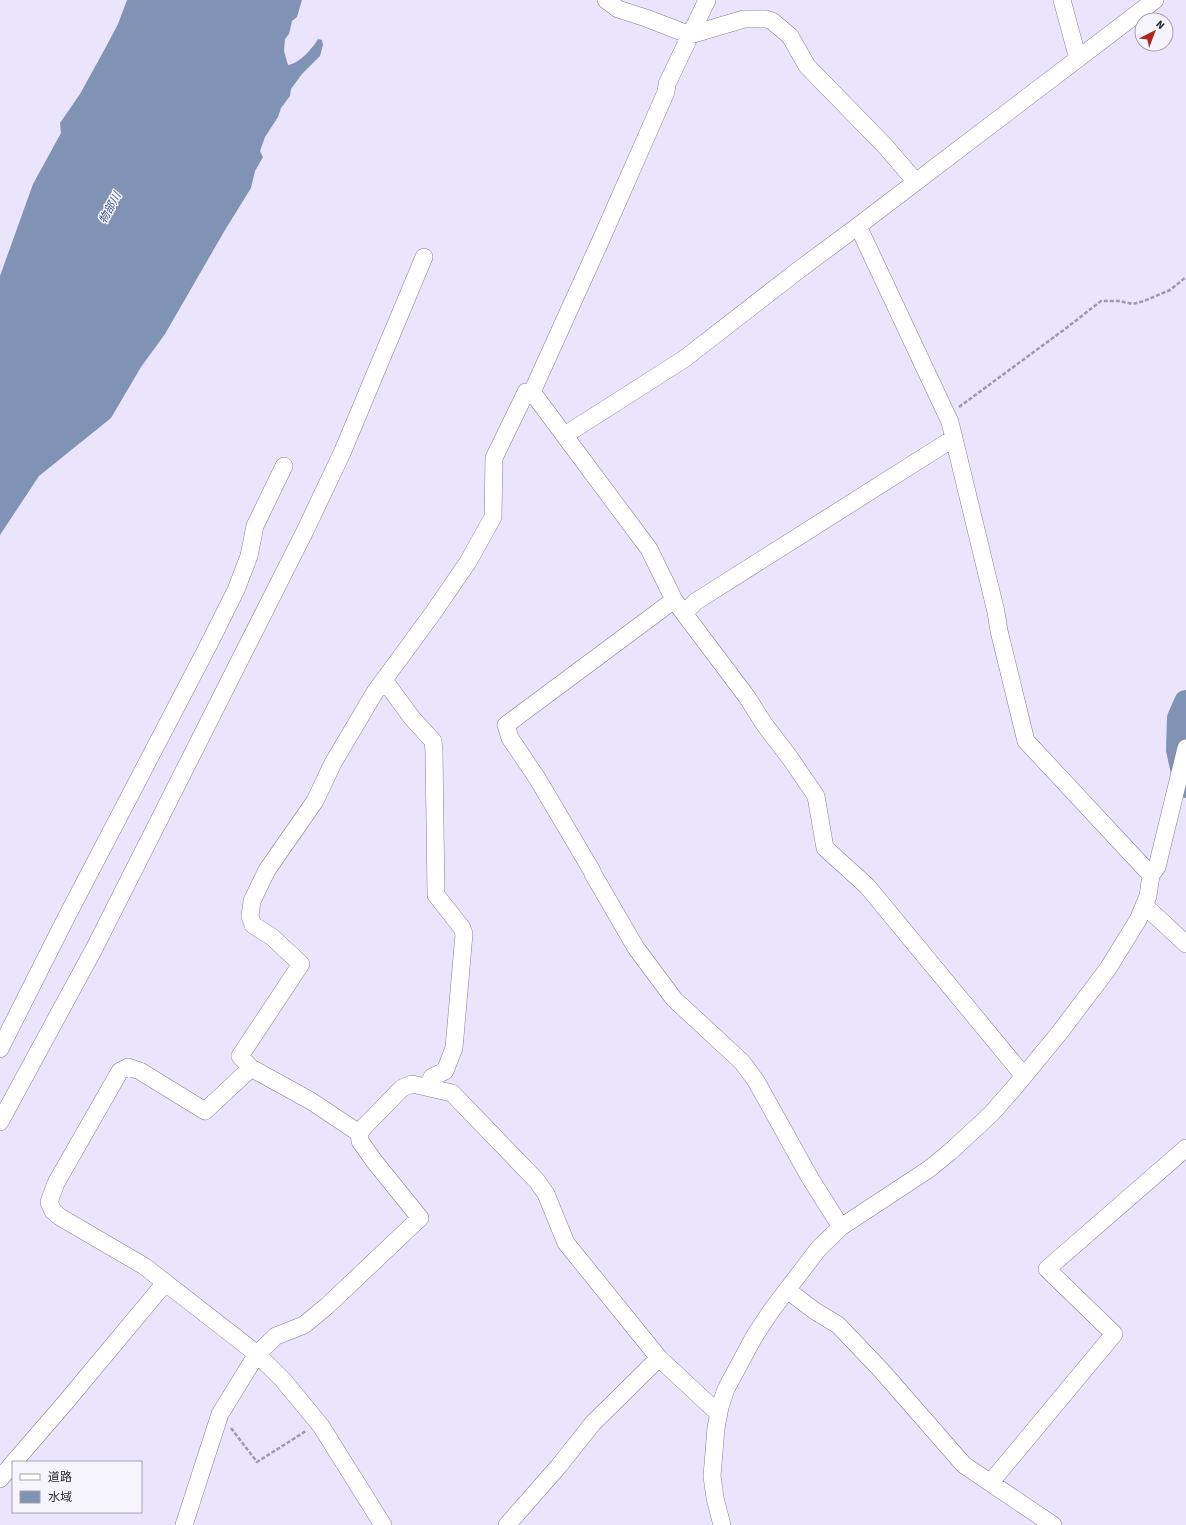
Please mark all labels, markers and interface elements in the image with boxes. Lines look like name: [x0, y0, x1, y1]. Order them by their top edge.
north arrow: [1134, 12, 1174, 52]
text: N: [1153, 17, 1168, 33]
water label: 物部川: [96, 189, 125, 226]
legend: [12, 1461, 142, 1513]
text: 道路: [48, 1469, 72, 1486]
text: 水域: [48, 1489, 72, 1506]

